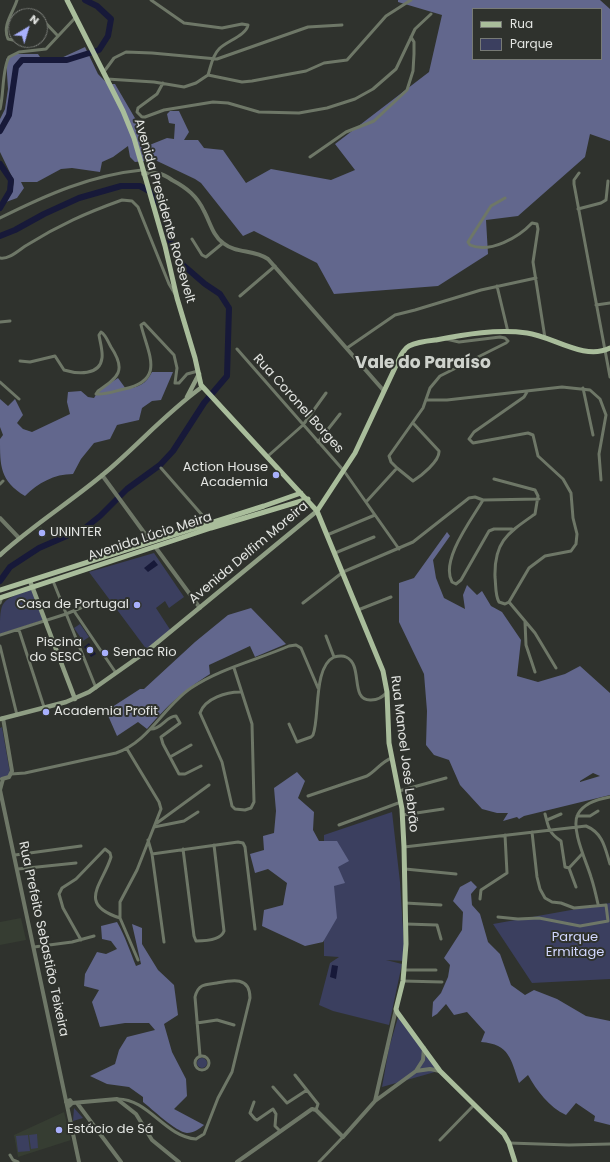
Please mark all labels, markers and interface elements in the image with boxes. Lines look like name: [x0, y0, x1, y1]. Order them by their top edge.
north arrow: [8, 8, 48, 48]
legend: [472, 8, 602, 60]
text: N: [27, 10, 43, 28]
text: Rua: [510, 15, 533, 32]
text: Parque: [510, 35, 553, 52]
street label: Avenida Presidente Roosevelt: [130, 117, 198, 305]
street label: Rua Coronel Borges: [249, 351, 347, 457]
district label: Vale do Paraíso: [355, 354, 491, 374]
place label: Action House Academia: [183, 460, 268, 491]
marker: Action House Academia: [271, 470, 281, 480]
street label: Avenida Delfim Moreira: [186, 499, 312, 607]
street label: Avenida Lúcio Meira: [86, 510, 214, 564]
place label: UNINTER: [50, 525, 102, 541]
marker: UNINTER: [37, 528, 47, 538]
place label: Casa de Portugal: [16, 597, 129, 613]
marker: Casa de Portugal: [132, 600, 142, 610]
place label: Piscina do SESC: [29, 635, 82, 666]
marker: Piscina do SESC: [85, 645, 95, 655]
place label: Senac Rio: [113, 645, 177, 661]
marker: Senac Rio: [100, 648, 110, 658]
street label: Rua Manoel José Lebrão: [387, 675, 421, 833]
place label: Academia Profit: [54, 704, 158, 720]
marker: Academia Profit: [41, 707, 51, 717]
street label: Rua Prefeito Sebastião Teixeira: [15, 840, 71, 1038]
park label: Parque Ermitage: [546, 930, 604, 961]
place label: Estácio de Sá: [67, 1122, 154, 1138]
marker: Estácio de Sá: [54, 1125, 64, 1135]

